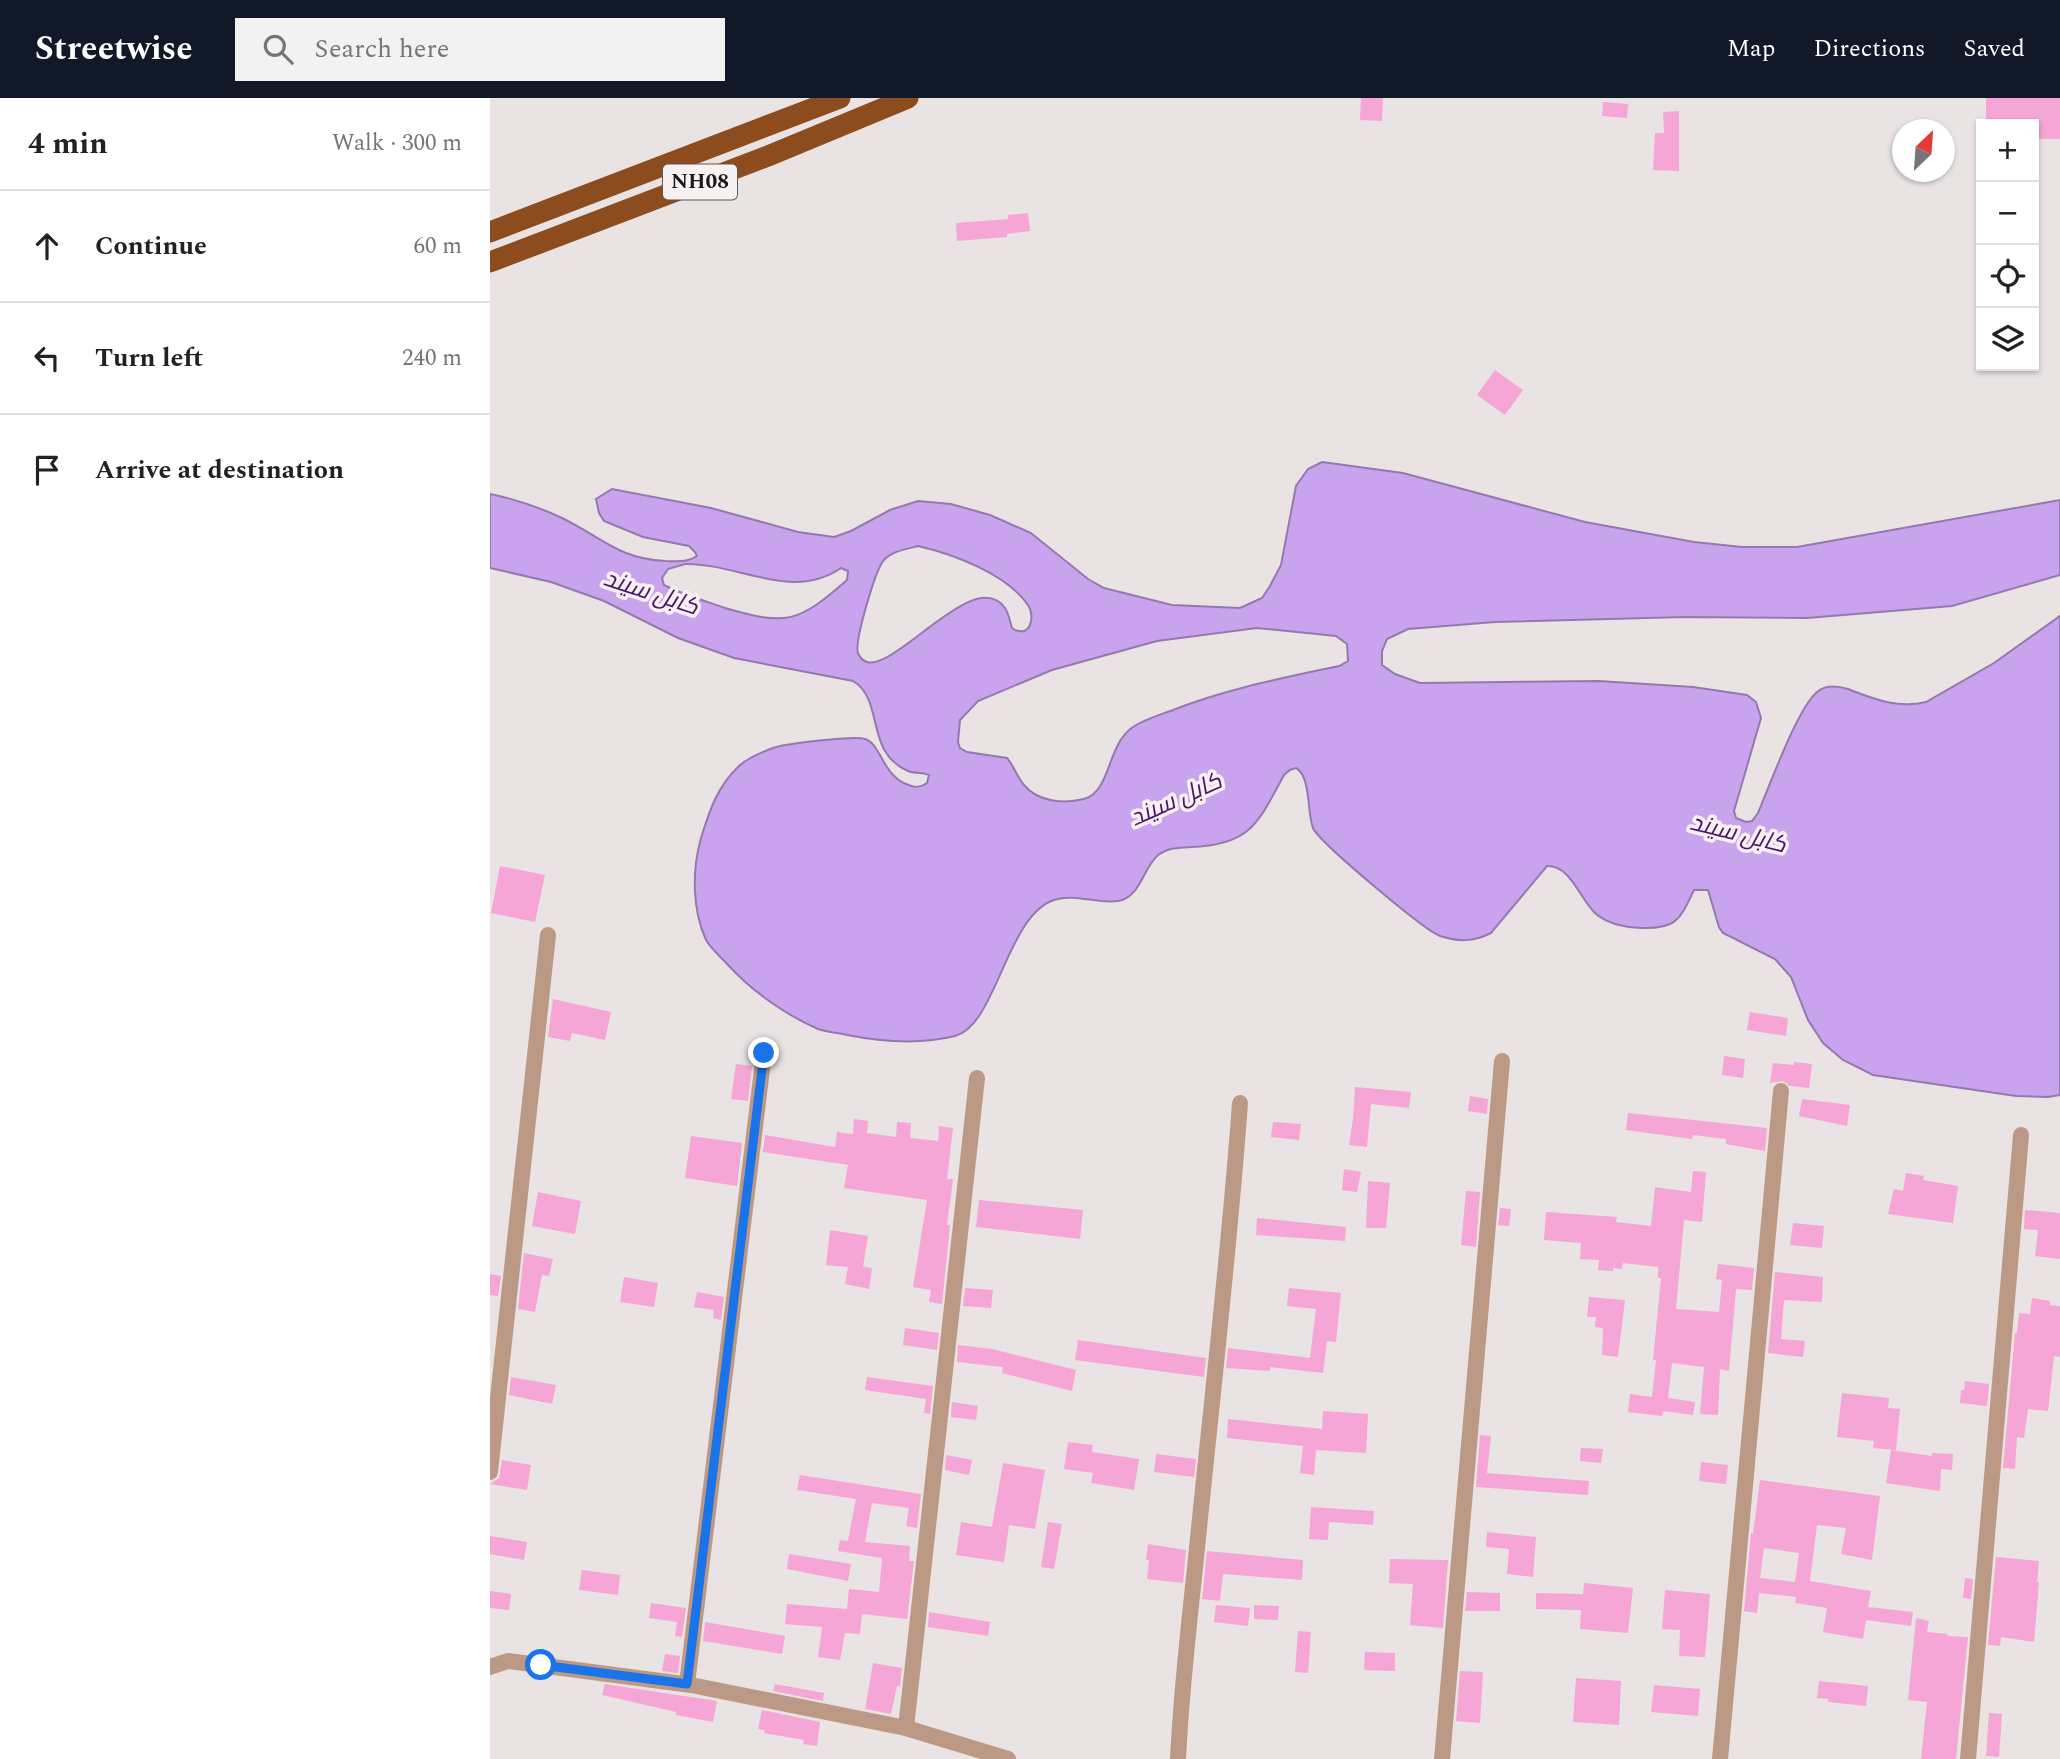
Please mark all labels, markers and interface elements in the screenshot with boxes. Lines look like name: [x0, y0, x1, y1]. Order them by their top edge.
search box: [235, 18, 725, 81]
text: Streetwise: [35, 24, 193, 74]
text: Search here: [315, 29, 449, 69]
icon: search: [259, 30, 297, 68]
text: Map: [1727, 31, 1775, 67]
text: Directions: [1813, 31, 1925, 67]
text: Saved: [1963, 31, 2025, 67]
north arrow: [1892, 119, 1955, 182]
map controls: [1976, 119, 2039, 371]
button: +: [1976, 119, 2039, 182]
text: 4 min: [28, 121, 108, 167]
text: Walk · 300 m: [332, 126, 462, 161]
road number: NH08: [663, 164, 737, 200]
button: −: [1976, 182, 2039, 245]
text: Continue: [95, 226, 207, 266]
icon: ahead: [28, 227, 66, 265]
text: 60 m: [413, 229, 462, 264]
button: locate: [1976, 245, 2039, 308]
button: layers: [1976, 308, 2039, 371]
text: Turn left: [95, 338, 203, 378]
icon: left: [28, 339, 66, 377]
text: 240 m: [402, 341, 462, 376]
text: Arrive at destination: [95, 450, 344, 490]
icon: arrive: [28, 451, 66, 489]
water label: کابل سيند: [599, 561, 703, 625]
water label: کابل سيند: [1124, 764, 1228, 836]
water label: کابل سيند: [1686, 805, 1790, 863]
route end: [748, 1037, 779, 1068]
route start: [525, 1649, 556, 1680]

